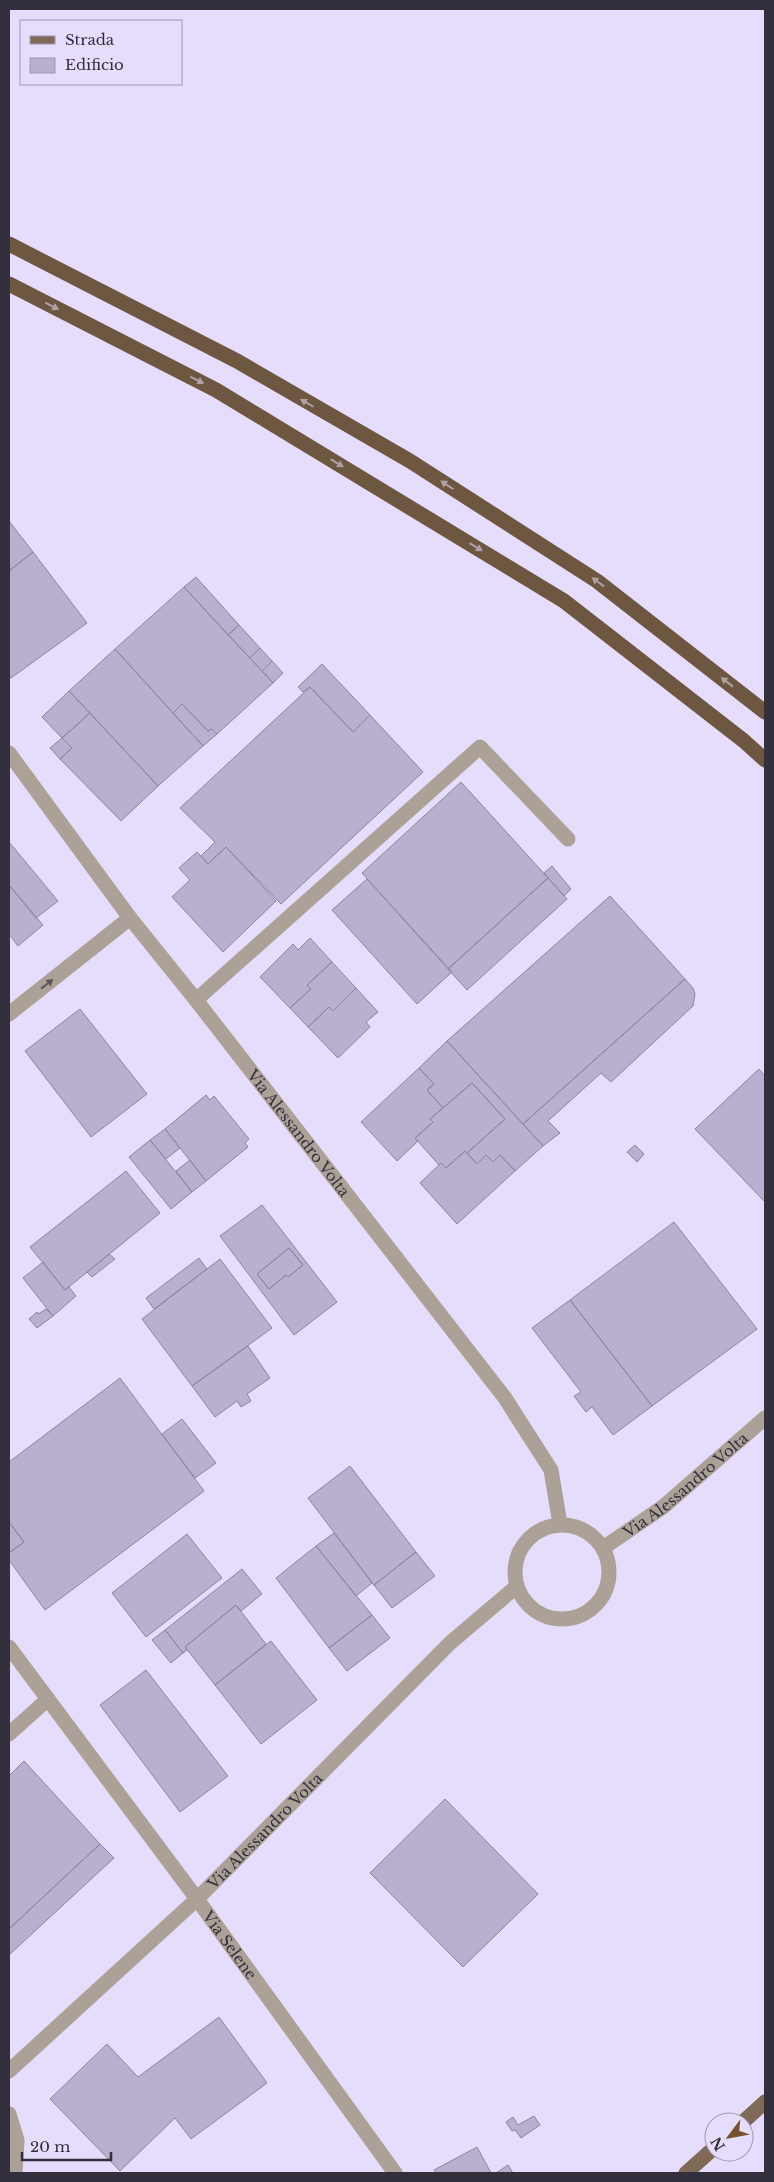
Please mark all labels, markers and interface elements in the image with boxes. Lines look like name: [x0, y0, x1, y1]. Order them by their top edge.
legend: [20, 20, 182, 85]
text: Strada: [65, 30, 115, 49]
text: Edificio: [65, 55, 124, 74]
one-way arrow: [45, 302, 59, 310]
one-way arrow: [190, 376, 204, 384]
one-way arrow: [300, 398, 313, 407]
one-way arrow: [330, 459, 343, 468]
one-way arrow: [440, 480, 454, 490]
one-way arrow: [469, 543, 482, 552]
one-way arrow: [592, 577, 605, 588]
one-way arrow: [721, 676, 734, 687]
one-way arrow: [40, 978, 53, 989]
street label: Via Alessandro Volta: [243, 1065, 355, 1201]
street label: Via Alessandro Volta: [618, 1428, 752, 1542]
street label: Via Alessandro Volta: [202, 1768, 327, 1893]
street label: Via Selene: [198, 1906, 261, 1983]
north arrow: [704, 2112, 754, 2162]
scale bar: [22, 2130, 111, 2162]
text: N: [707, 2134, 729, 2154]
text: 20 m: [30, 2137, 70, 2156]

